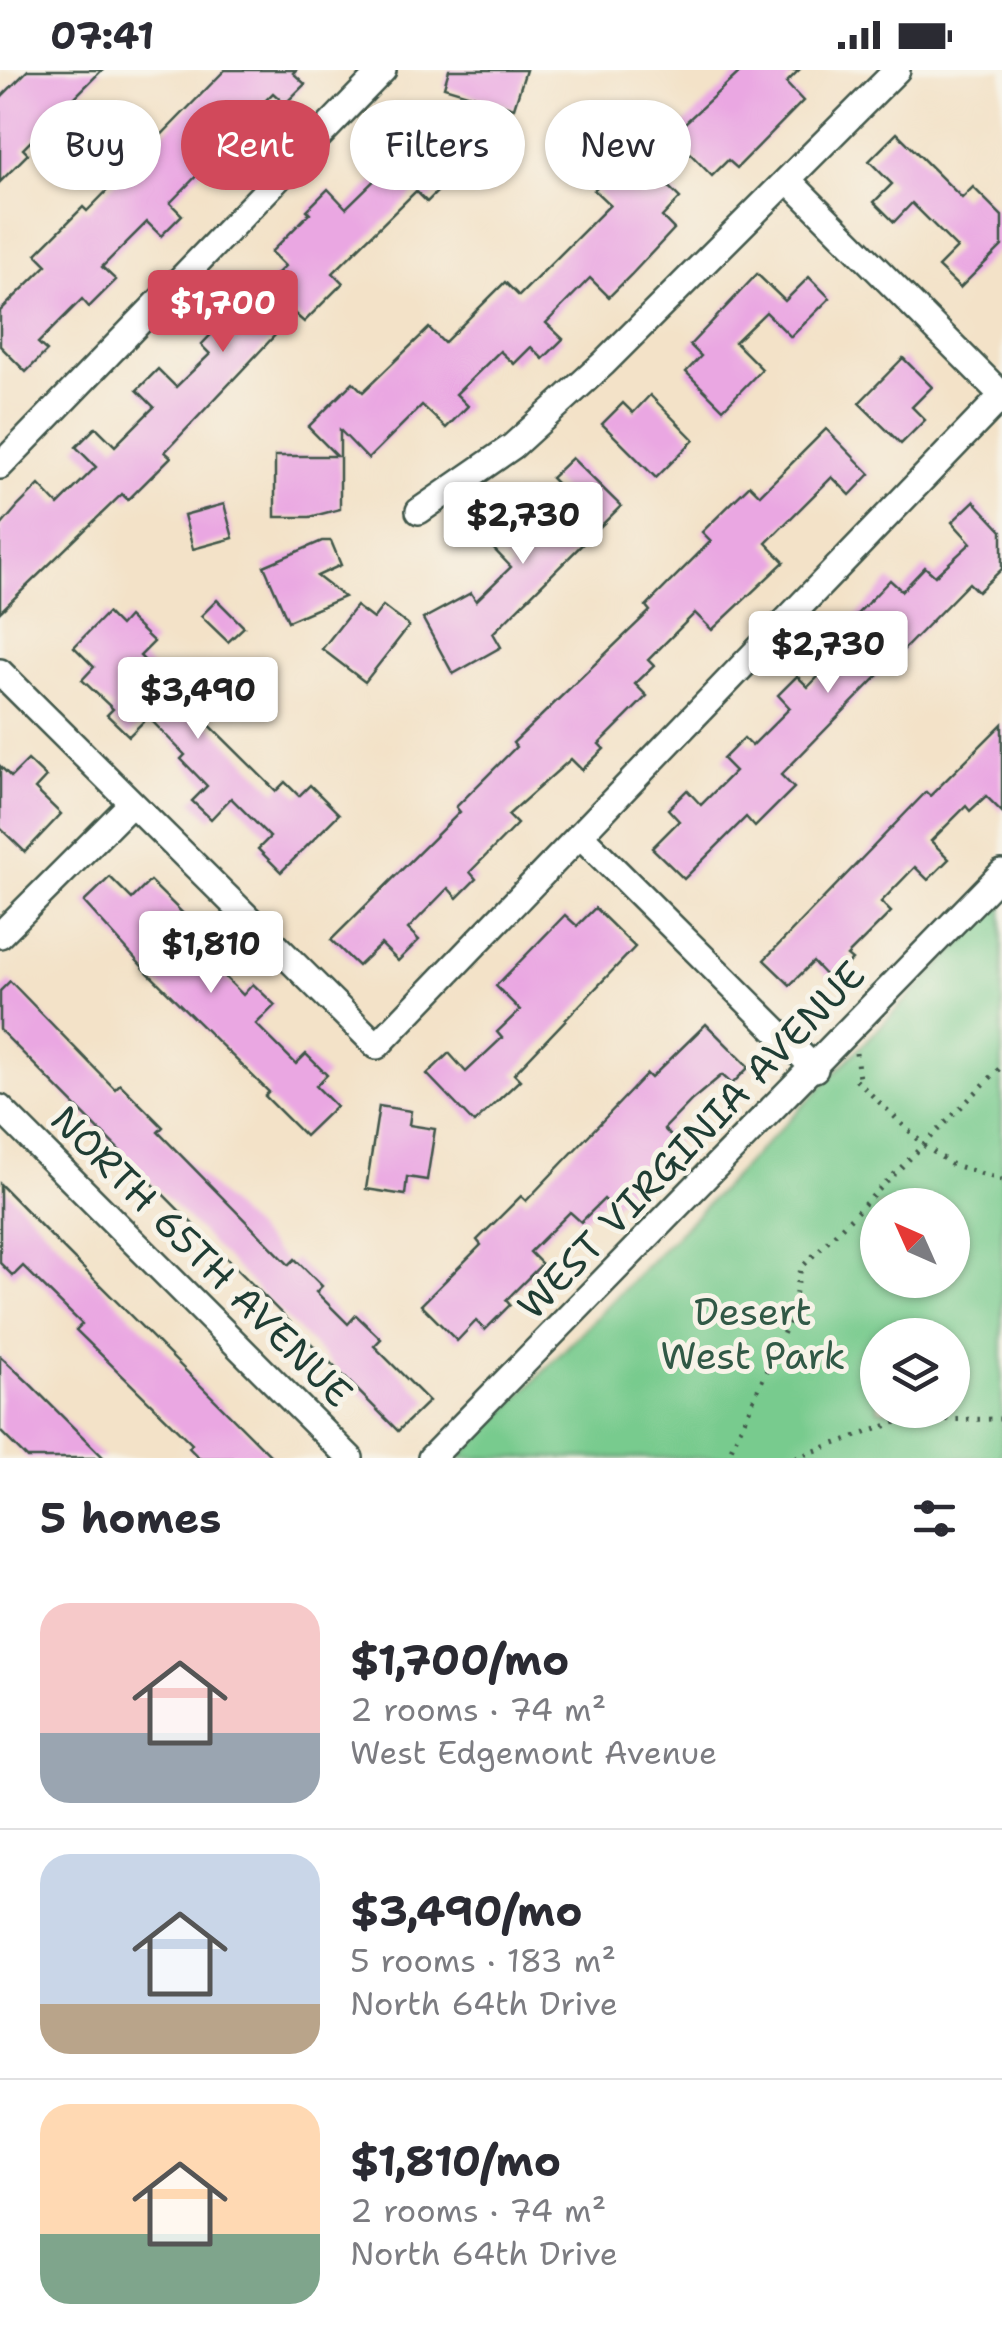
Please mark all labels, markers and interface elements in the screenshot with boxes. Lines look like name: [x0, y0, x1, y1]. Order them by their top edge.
text: 07:41: [50, 10, 154, 61]
chip: Buy: [30, 100, 161, 190]
chip: Rent: [181, 100, 330, 190]
chip: Filters: [350, 100, 525, 190]
chip: New: [545, 100, 691, 190]
pin: $1,700: [142, 270, 304, 355]
text: $1,700: [170, 281, 276, 324]
pin: $2,730: [442, 482, 604, 567]
text: $2,730: [466, 493, 580, 536]
pin: $2,730: [747, 611, 909, 696]
text: $2,730: [771, 622, 885, 665]
pin: $3,490: [117, 657, 279, 742]
text: $3,490: [140, 668, 256, 711]
pin: $1,810: [130, 911, 292, 996]
text: $1,810: [161, 922, 261, 965]
street label: WEST VIRGINIA AVENUE: [506, 950, 876, 1330]
street label: NORTH 65TH AVENUE: [40, 1094, 364, 1418]
north arrow: [860, 1188, 970, 1298]
map controls: [860, 1188, 970, 1428]
park label: Desert West Park: [660, 1286, 846, 1381]
button: layers: [860, 1318, 970, 1428]
text: 5 homes: [40, 1490, 221, 1546]
icon: filters: [907, 1491, 962, 1546]
text: $1,700/mo: [350, 1632, 569, 1688]
icon: home: [120, 1643, 240, 1763]
text: 2 rooms · 74 m²: [350, 1688, 606, 1731]
text: West Edgemont Avenue: [350, 1731, 717, 1774]
text: $3,490/mo: [350, 1883, 583, 1939]
icon: home: [120, 1894, 240, 2014]
text: 5 rooms · 183 m²: [350, 1939, 616, 1982]
text: North 64th Drive: [350, 1982, 618, 2025]
text: $1,810/mo: [350, 2133, 561, 2189]
icon: home: [120, 2144, 240, 2264]
text: 2 rooms · 74 m²: [350, 2189, 606, 2232]
text: North 64th Drive: [350, 2232, 618, 2275]

